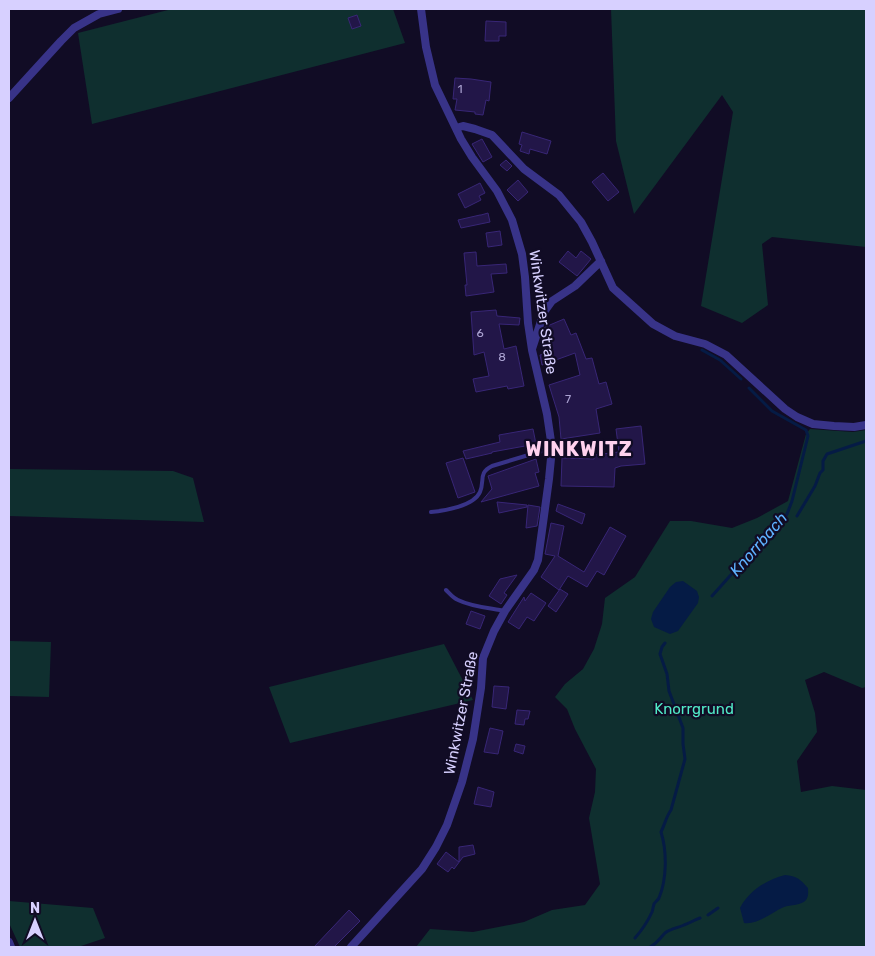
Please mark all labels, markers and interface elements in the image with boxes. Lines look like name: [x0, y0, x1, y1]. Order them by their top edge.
house number: 1: [457, 82, 463, 96]
street label: Winkwitzer Straße: [525, 249, 561, 375]
house number: 6: [476, 326, 484, 340]
house number: 8: [498, 350, 506, 364]
house number: 7: [565, 392, 571, 406]
district label: WINKWITZ: [525, 437, 633, 461]
water label: Knorrbach: [726, 509, 791, 580]
street label: Winkwitzer Straße: [440, 650, 482, 776]
park label: Knorrgrund: [654, 700, 734, 718]
north arrow: [10, 896, 60, 946]
text: N: [30, 900, 40, 917]

